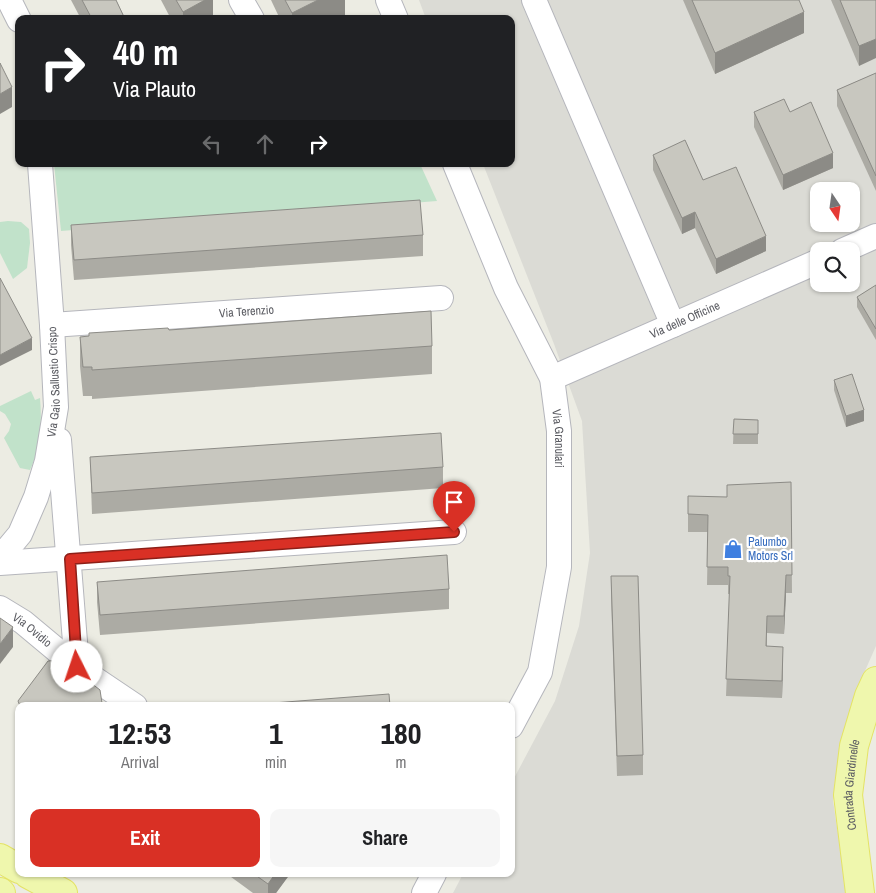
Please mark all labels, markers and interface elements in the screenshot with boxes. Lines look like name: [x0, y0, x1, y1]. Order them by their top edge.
text: 40 m: [113, 29, 178, 76]
icon: right: [30, 35, 95, 100]
text: Via Plauto: [113, 74, 196, 104]
icon: left: [198, 130, 226, 158]
icon: ahead: [251, 130, 279, 158]
icon: right: [304, 130, 332, 158]
north arrow: [810, 182, 860, 232]
map controls: [810, 182, 860, 292]
button: search: [810, 242, 860, 292]
street label: Via delle Officine: [647, 297, 723, 342]
street label: Via Terenzio: [219, 302, 275, 321]
street label: Via Gaio Sallustio Crispo: [43, 326, 64, 438]
street label: Via Granulari: [548, 408, 567, 468]
pin: [433, 481, 475, 532]
icon: arrive: [440, 488, 468, 516]
place label: Palumbo Motors Srl: [748, 534, 793, 564]
shop icon: Palumbo Motors Srl: [722, 538, 744, 560]
street label: Via Ovidio: [9, 609, 55, 651]
position arrow: [50, 640, 102, 692]
text: 12:53: [109, 713, 171, 753]
text: 1: [269, 713, 283, 753]
text: 180: [380, 713, 421, 753]
street label: Contrada Giardinelle: [840, 737, 864, 831]
text: Arrival: [121, 751, 159, 773]
text: min: [265, 751, 287, 773]
text: m: [395, 751, 406, 773]
button: Exit: [30, 809, 260, 867]
button: Share: [270, 809, 500, 867]

